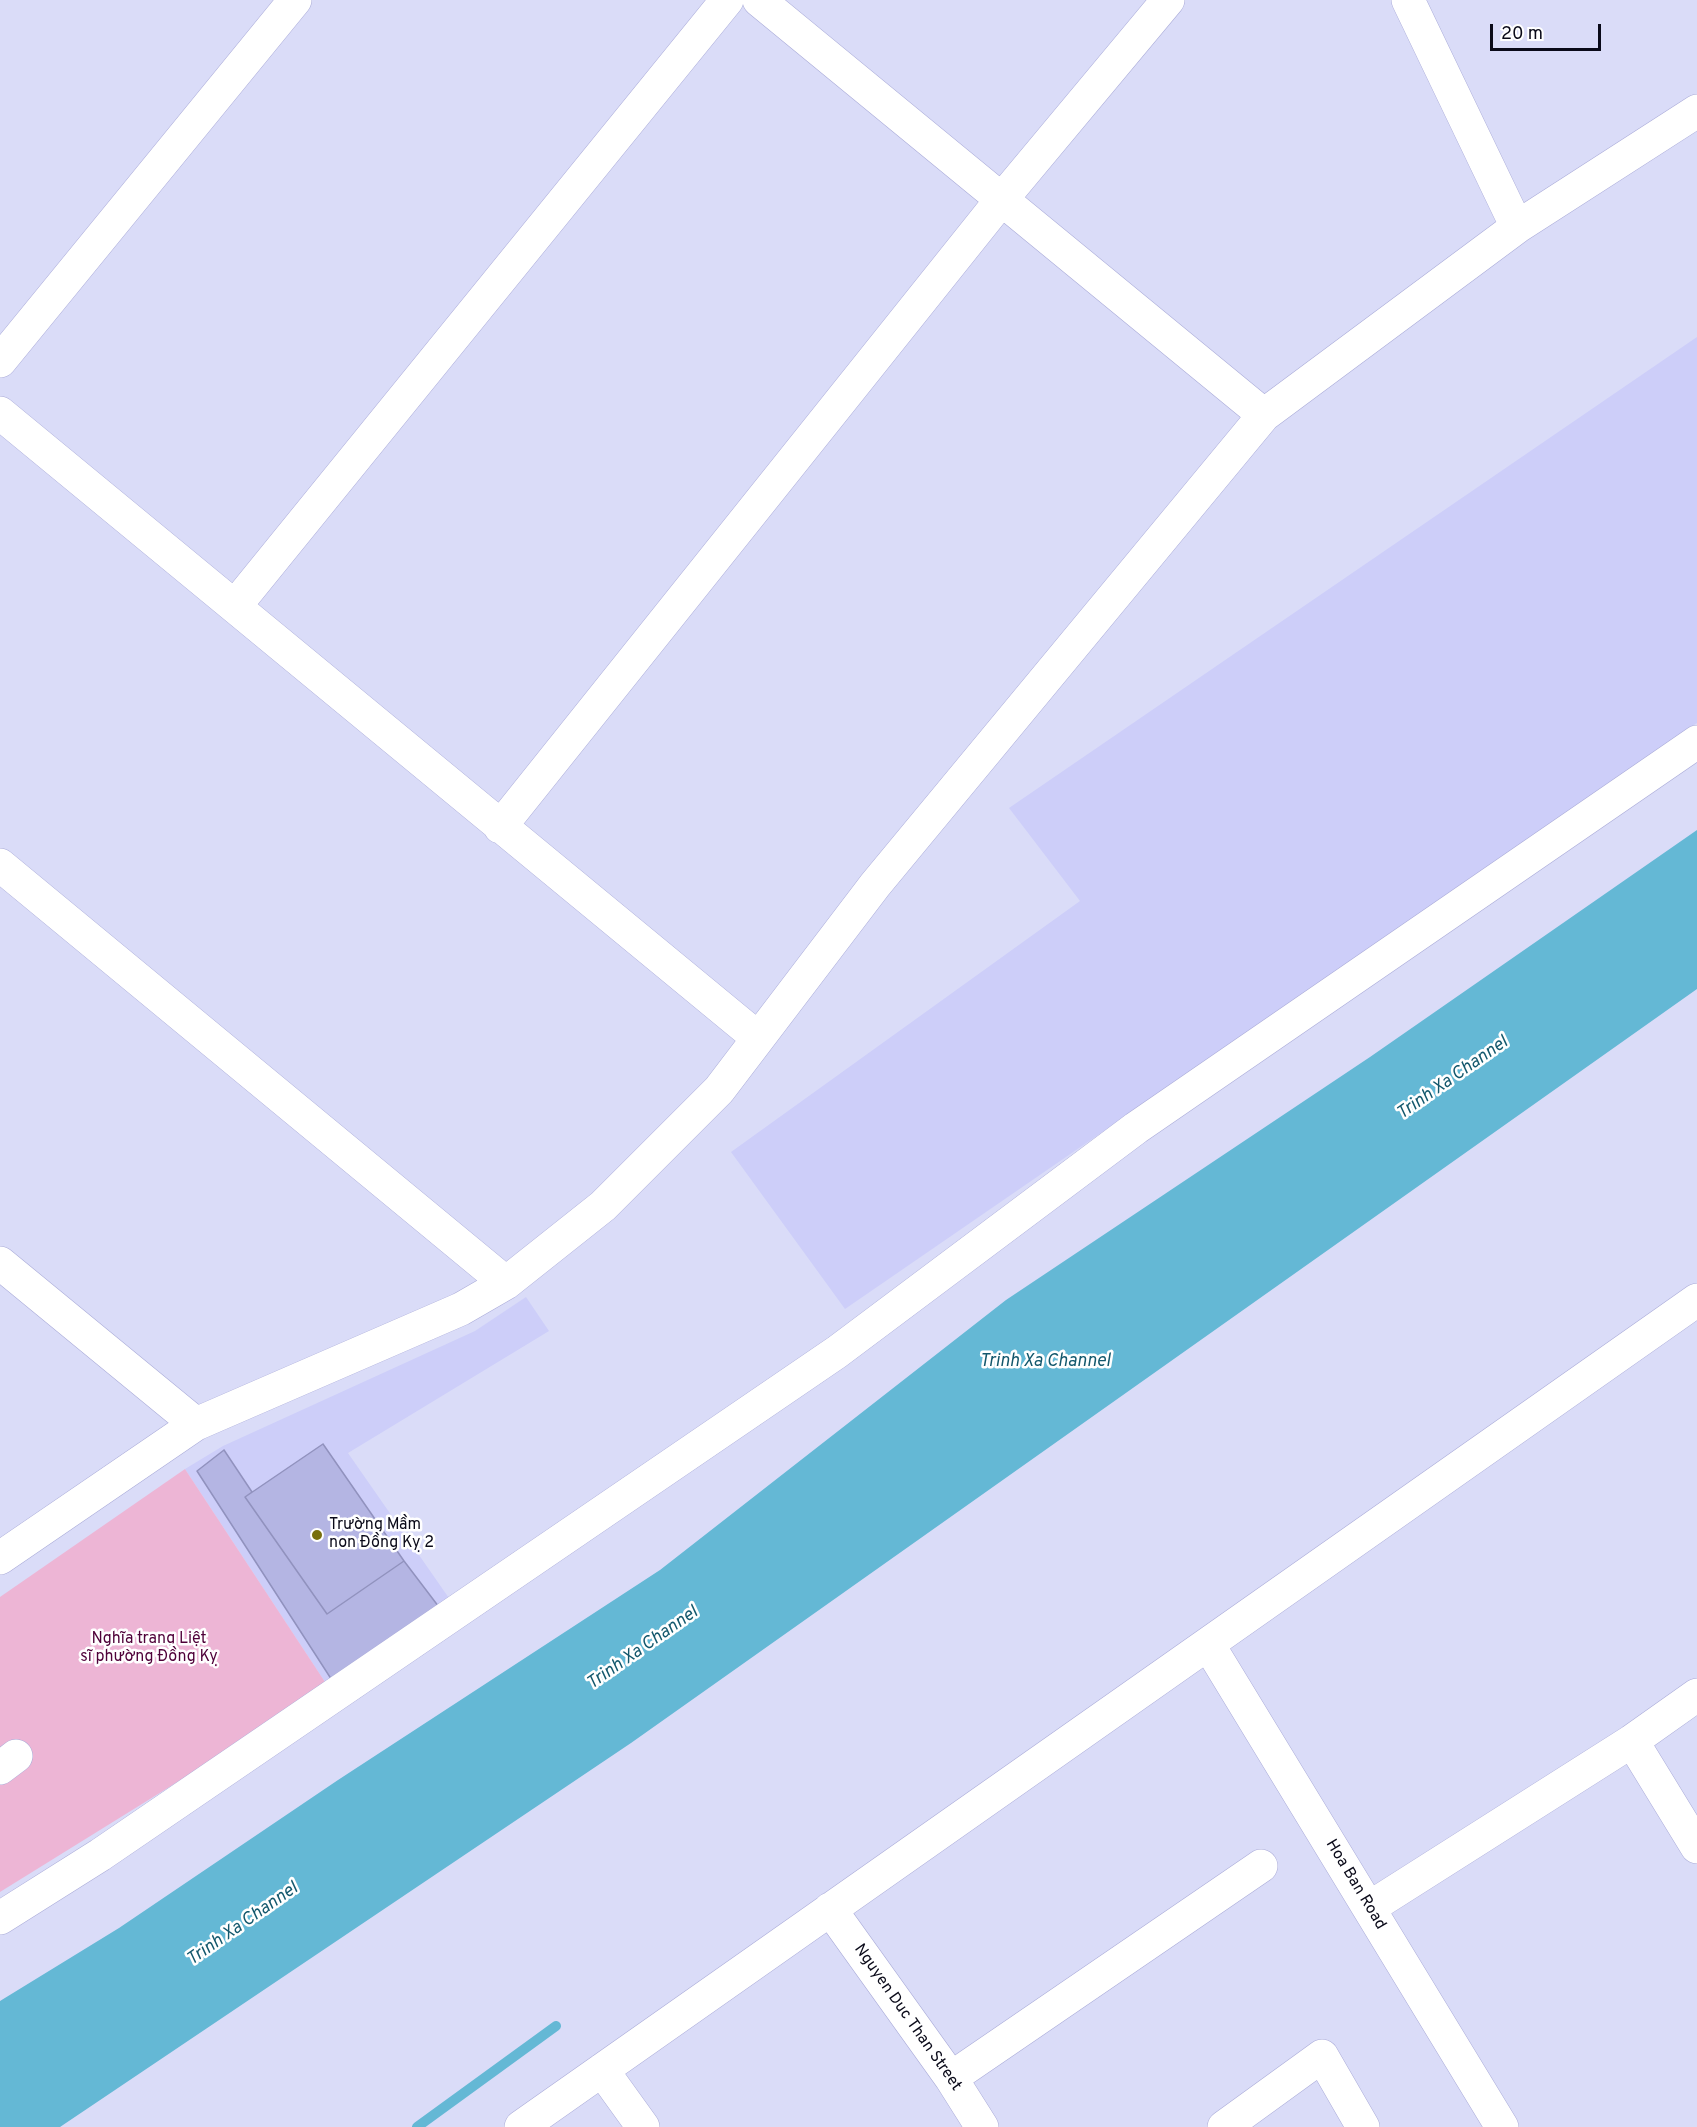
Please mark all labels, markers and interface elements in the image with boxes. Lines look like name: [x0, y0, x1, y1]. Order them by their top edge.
scale bar: [1493, 12, 1604, 50]
text: 20 m: [1501, 23, 1543, 46]
water label: Trinh Xa Channel: [1393, 1033, 1513, 1125]
water label: Trinh Xa Channel: [980, 1351, 1110, 1373]
place label: Trường Mầm non Đồng Kỵ 2: [329, 1516, 434, 1554]
marker: Trường Mầm non Đồng Kỵ 2: [310, 1528, 324, 1542]
water label: Trinh Xa Channel: [583, 1603, 703, 1695]
park label: Nghĩa trang Liệt sĩ phường Đồng Kỵ: [80, 1630, 218, 1668]
street label: Hoa Ban Road: [1321, 1836, 1389, 1934]
water label: Trinh Xa Channel: [183, 1879, 303, 1971]
street label: Nguyen Duc Than Street: [849, 1941, 965, 2095]

